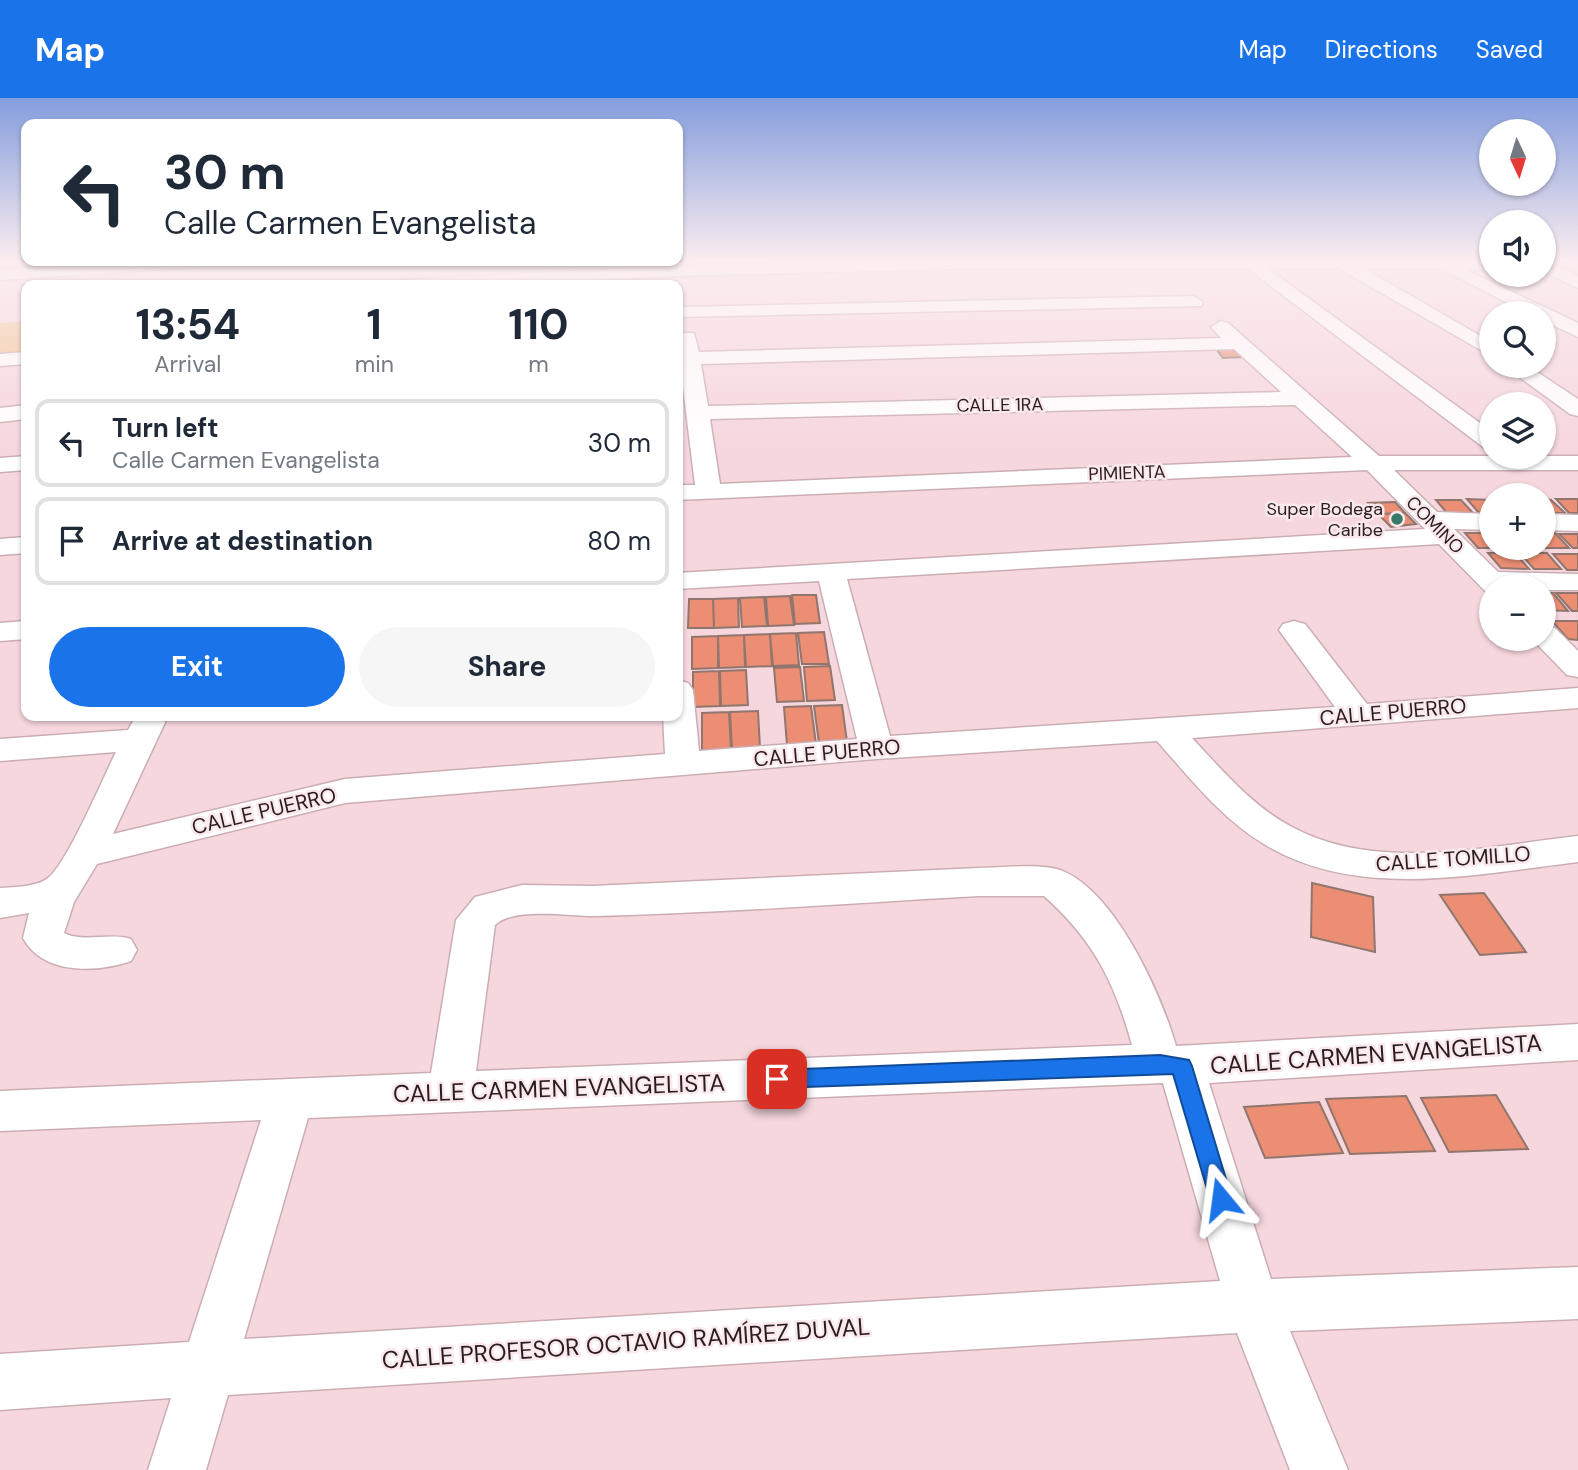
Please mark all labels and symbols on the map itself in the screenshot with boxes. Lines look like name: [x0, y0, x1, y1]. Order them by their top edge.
north arrow: [1479, 119, 1556, 196]
street label: CALLE 1RA: [956, 392, 1044, 418]
street label: PIMIENTA: [1088, 460, 1166, 486]
street label: COMINO: [1401, 491, 1469, 559]
place label: Super Bodega Caribe: [1266, 497, 1383, 542]
marker: Super Bodega Caribe: [1389, 511, 1405, 527]
street label: CALLE PUERRO: [1318, 692, 1468, 732]
street label: CALLE PUERRO: [752, 733, 902, 773]
street label: CALLE PUERRO: [189, 781, 339, 841]
street label: CALLE TOMILLO: [1375, 840, 1531, 878]
street label: CALLE CARMEN EVANGELISTA: [1209, 1027, 1543, 1081]
pin: [747, 1049, 807, 1109]
street label: CALLE CARMEN EVANGELISTA: [392, 1067, 726, 1109]
position arrow: [1184, 1162, 1258, 1236]
street label: CALLE PROFESOR OCTAVIO RAMÍREZ DUVAL: [381, 1310, 871, 1376]

